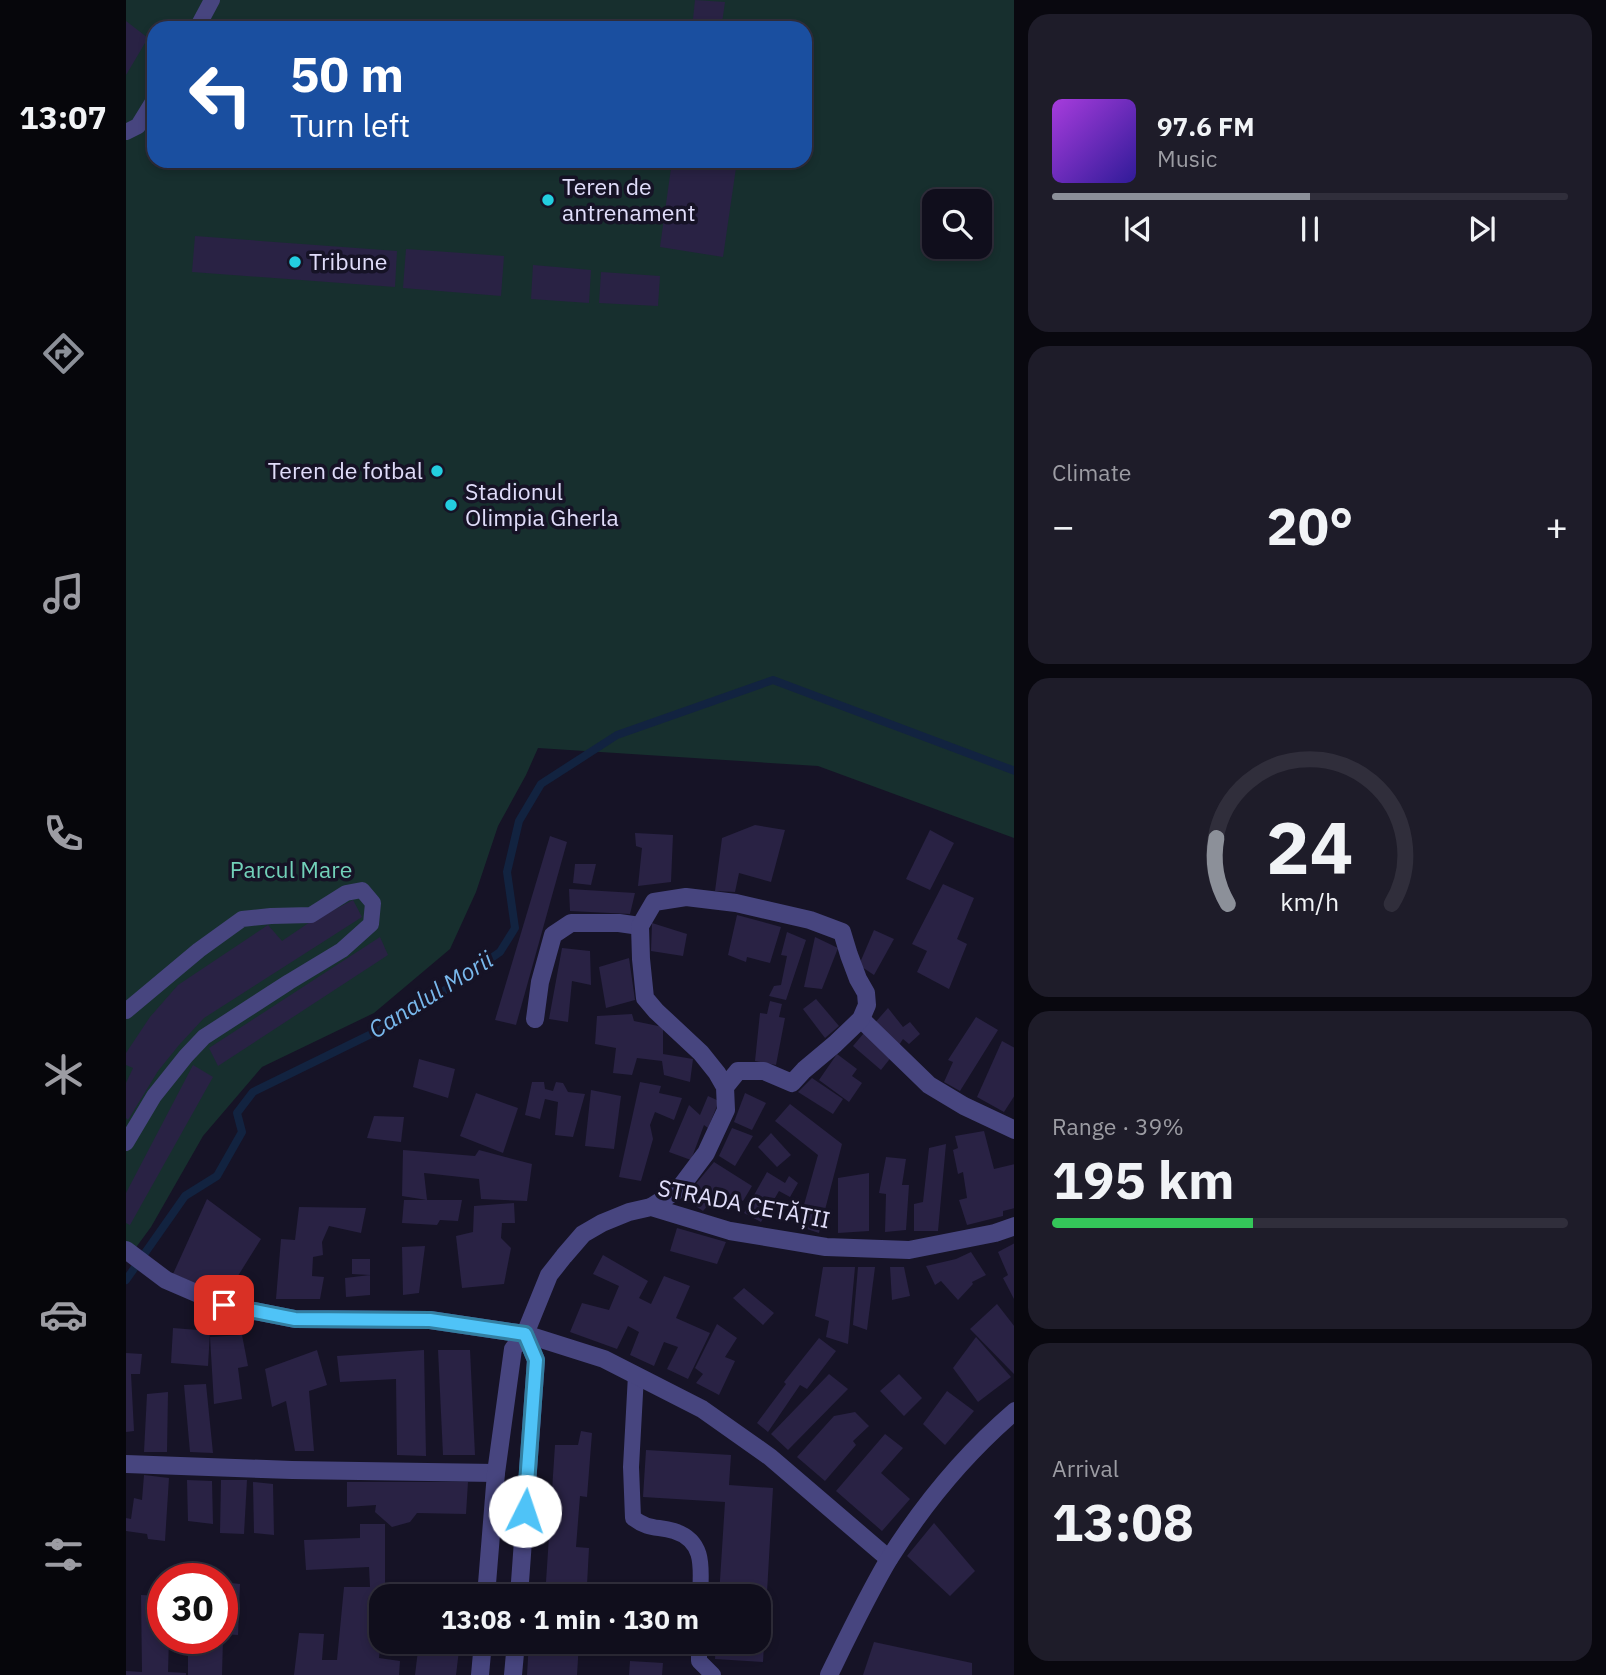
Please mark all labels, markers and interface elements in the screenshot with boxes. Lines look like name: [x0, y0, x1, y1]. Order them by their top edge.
text: 50 m: [290, 42, 404, 105]
icon: left: [175, 49, 266, 140]
text: 13:07: [19, 96, 107, 138]
text: Turn left: [290, 104, 410, 146]
text: 97.6 FM: [1157, 109, 1255, 143]
text: Music: [1157, 143, 1217, 173]
place label: Teren de antrenament: [562, 171, 696, 227]
map controls: [922, 189, 992, 259]
button: search: [922, 189, 992, 259]
marker: Teren de antrenament: [540, 192, 556, 208]
icon: previous: [1119, 210, 1157, 248]
icon: pause: [1291, 210, 1329, 248]
icon: next: [1463, 210, 1501, 248]
place label: Tribune: [309, 246, 387, 276]
marker: Tribune: [287, 254, 303, 270]
icon: directions: [39, 329, 88, 378]
place label: Teren de fotbal: [268, 455, 423, 485]
text: Climate: [1052, 457, 1131, 487]
marker: Teren de fotbal: [429, 463, 445, 479]
place label: Stadionul Olimpia Gherla: [465, 476, 619, 532]
text: 20°: [1267, 492, 1353, 559]
marker: Stadionul Olimpia Gherla: [443, 497, 459, 513]
text: −: [1052, 501, 1075, 550]
text: +: [1545, 501, 1568, 550]
icon: music: [39, 569, 88, 618]
text: 24: [1266, 799, 1354, 894]
icon: phone: [39, 809, 88, 858]
park label: Parcul Mare: [230, 854, 352, 884]
text: km/h: [1281, 884, 1339, 917]
water label: Canalul Morii: [362, 943, 499, 1045]
icon: climate: [39, 1050, 88, 1099]
text: Range · 39%: [1052, 1111, 1184, 1141]
text: 195 km: [1052, 1146, 1234, 1213]
street label: STRADA CETĂȚII: [655, 1172, 833, 1234]
pin: [194, 1275, 254, 1335]
icon: arrive: [205, 1286, 243, 1324]
icon: car: [39, 1290, 88, 1339]
text: Arrival: [1052, 1453, 1119, 1483]
position arrow: [488, 1474, 562, 1548]
text: 13:08: [1052, 1488, 1194, 1555]
icon: filters: [39, 1530, 88, 1579]
speed limit sign: 30: [147, 1563, 238, 1654]
text: 13:08 · 1 min · 130 m: [441, 1602, 699, 1636]

